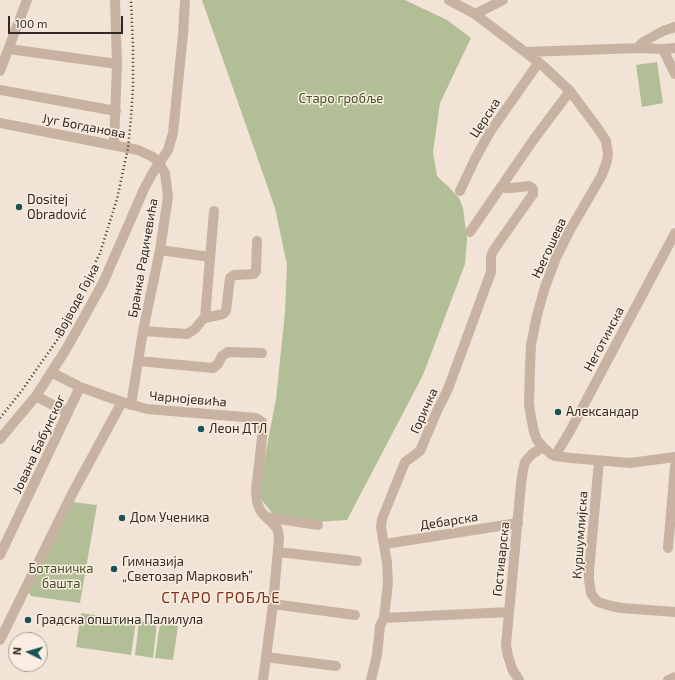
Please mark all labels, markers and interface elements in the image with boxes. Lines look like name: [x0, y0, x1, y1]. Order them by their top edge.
scale bar: [10, 8, 125, 34]
text: 100 m: [15, 16, 47, 30]
park label: Старо гробље: [299, 91, 383, 107]
street label: Церска: [466, 95, 504, 141]
street label: Југ Богданова: [41, 110, 127, 142]
place label: Dositej Obradović: [27, 192, 87, 223]
street label: Бранка Радичевића: [125, 197, 161, 319]
marker: Dositej Obradović: [14, 202, 24, 212]
street label: Његошева: [528, 215, 570, 281]
street label: Војводе Гојка: [51, 261, 103, 339]
street label: Неготинска: [580, 304, 628, 374]
street label: Горичка: [407, 386, 441, 436]
street label: Чарнојевића: [149, 388, 227, 410]
street label: Јована Бабунског: [9, 392, 69, 496]
place label: Александар: [566, 404, 639, 420]
marker: Александар: [553, 407, 563, 417]
place label: Леон ДТЛ: [209, 421, 267, 437]
marker: Леон ДТЛ: [196, 424, 206, 434]
street label: Куршумлијска: [569, 491, 591, 579]
street label: Дебарска: [419, 509, 479, 533]
place label: Дом Ученика: [130, 510, 209, 526]
marker: Дом Ученика: [117, 513, 127, 523]
street label: Гостиварска: [489, 521, 513, 597]
place label: Гимназија „Светозар Марковић”: [122, 554, 253, 585]
park label: Ботаничка башта: [29, 561, 93, 592]
marker: Гимназија „Светозар Марковић”: [109, 564, 119, 574]
district label: СТАРО ГРОБЉЕ: [161, 589, 281, 607]
place label: Градска општина Палилула: [36, 612, 203, 628]
marker: Градска општина Палилула: [23, 615, 33, 625]
north arrow: [8, 632, 48, 672]
text: N: [10, 646, 23, 656]

